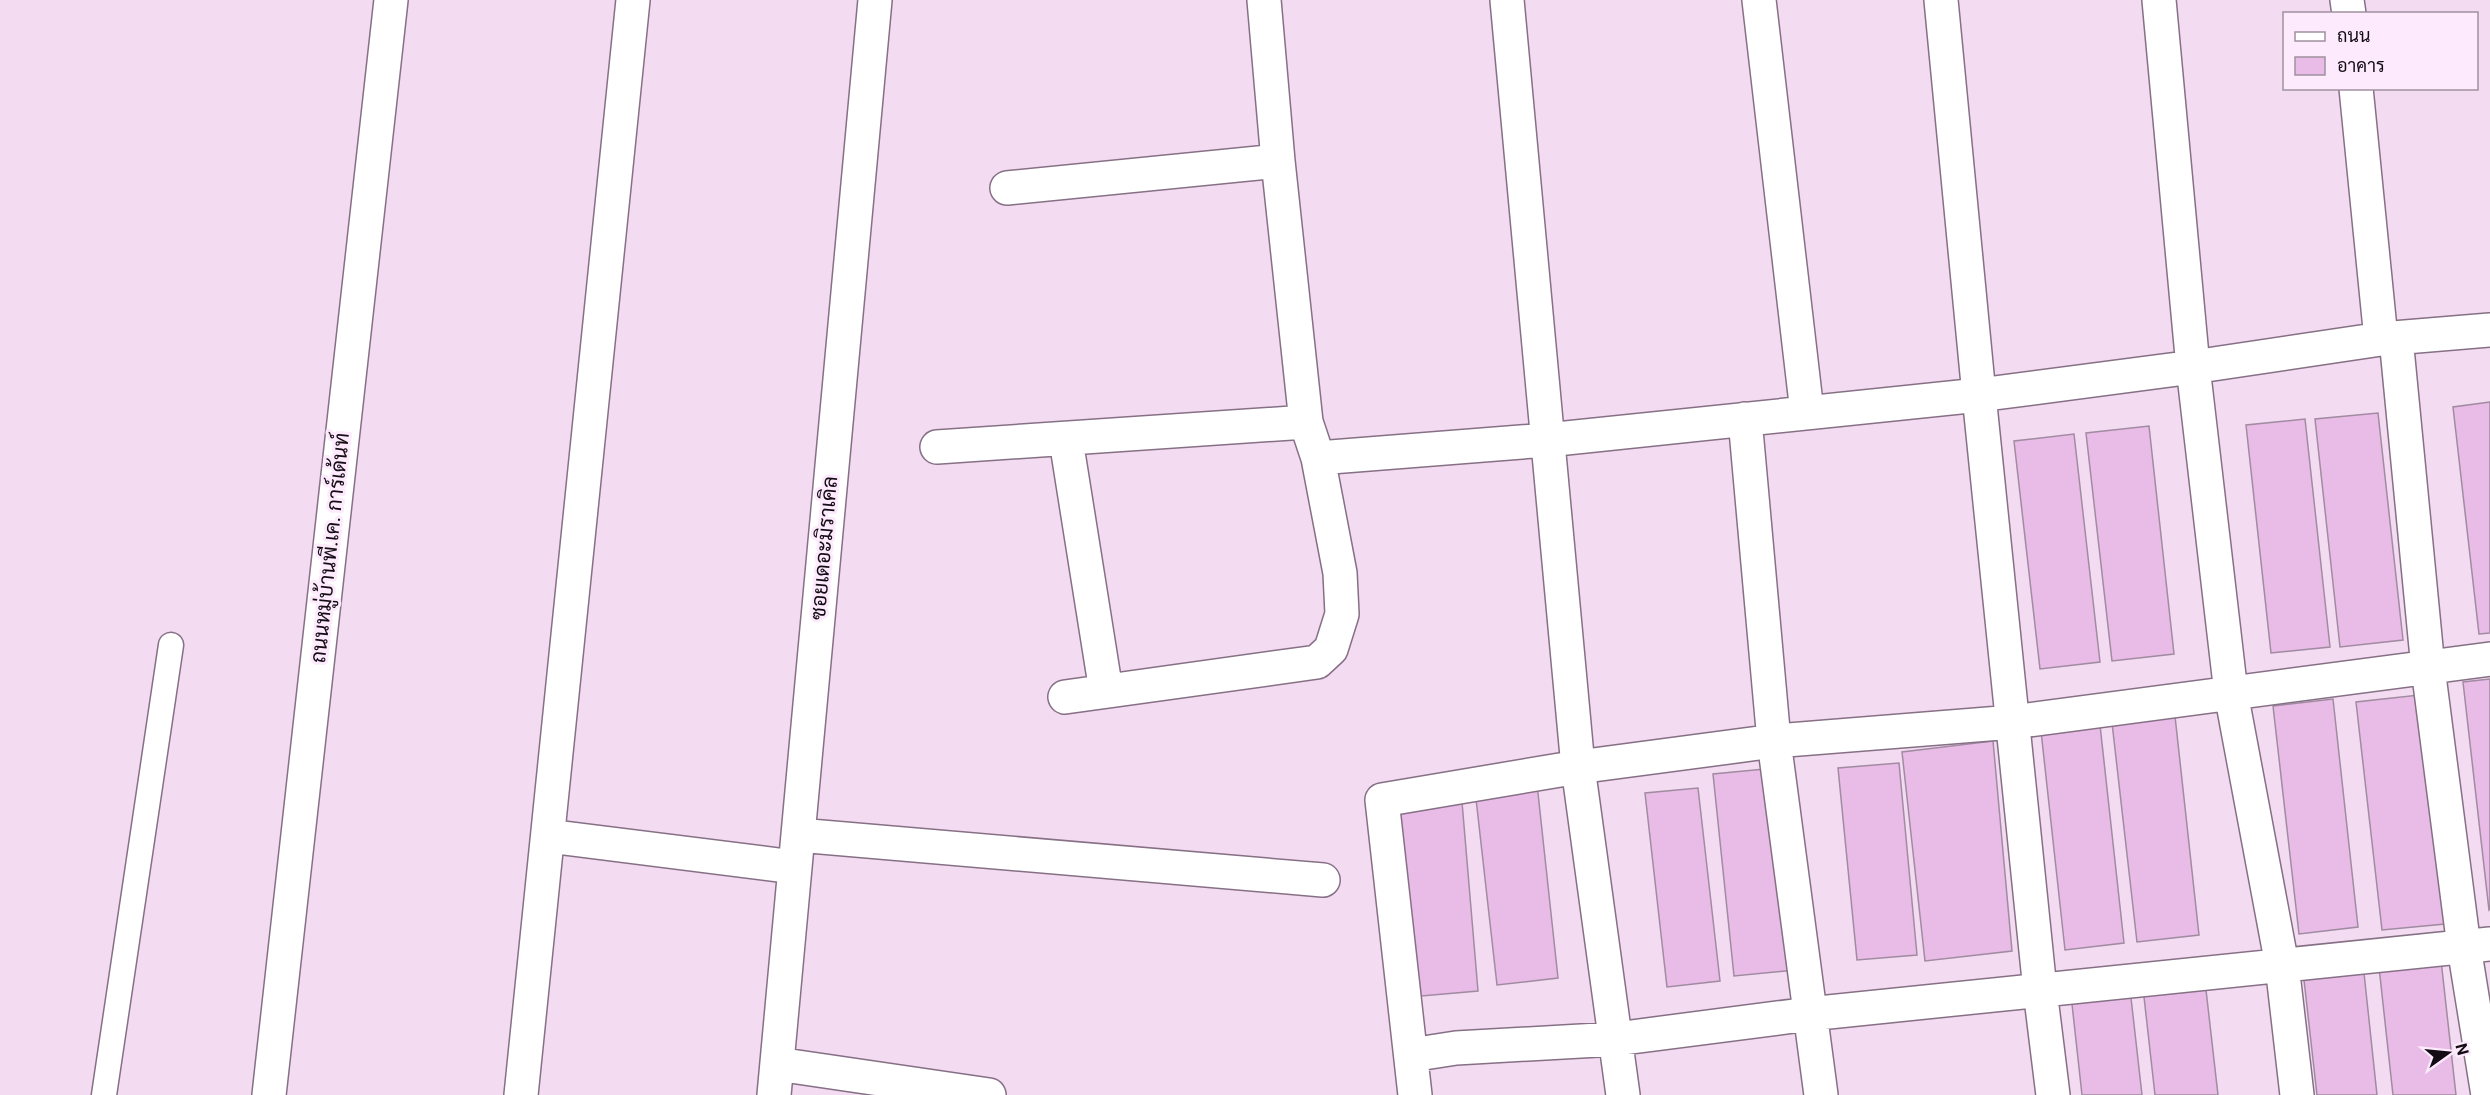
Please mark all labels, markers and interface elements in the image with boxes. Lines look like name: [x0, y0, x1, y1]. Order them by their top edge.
legend: [2283, 12, 2478, 90]
text: ถนน: [2337, 25, 2370, 46]
text: อาคาร: [2337, 55, 2385, 76]
street label: ถนนหมู่บ้านพี.เค. การ์เด้นท์: [304, 431, 357, 665]
street label: ซอยเดอะมิราเคิล: [806, 475, 842, 621]
north arrow: [2418, 1023, 2478, 1083]
text: N: [2451, 1041, 2473, 1057]

